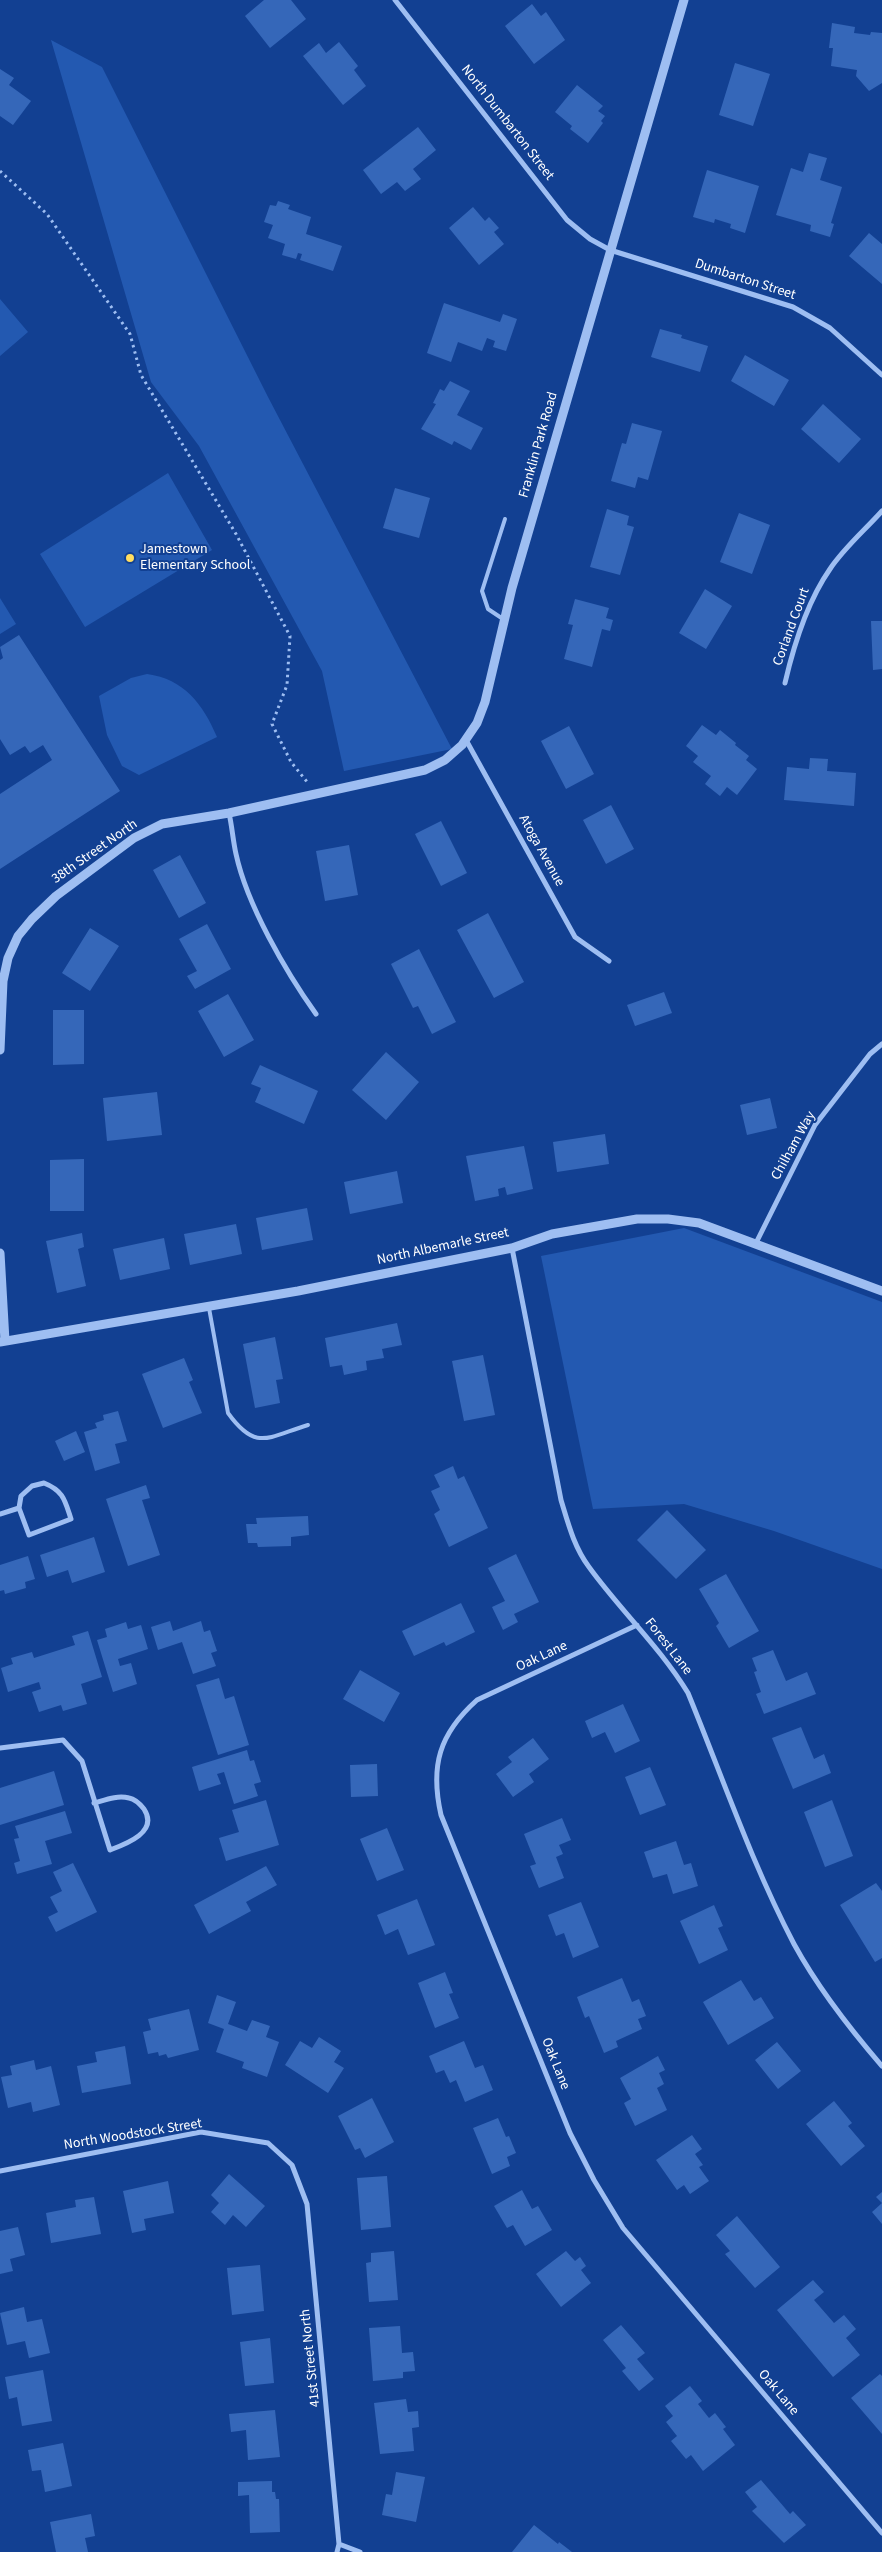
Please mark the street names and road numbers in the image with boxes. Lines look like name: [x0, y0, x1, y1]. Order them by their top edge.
street label: North Dumbarton Street: [457, 62, 557, 184]
street label: Dumbarton Street: [692, 256, 798, 304]
street label: Franklin Park Road: [516, 390, 562, 500]
street label: Corland Court: [770, 586, 814, 668]
street label: Atoga Avenue: [514, 812, 568, 890]
street label: 38th Street North: [49, 816, 141, 888]
street label: Chilham Way: [768, 1109, 820, 1183]
street label: North Albemarle Street: [376, 1225, 510, 1269]
street label: Forest Lane: [641, 1615, 695, 1679]
street label: Oak Lane: [514, 1638, 570, 1676]
street label: Oak Lane: [537, 2036, 573, 2092]
street label: North Woodstock Street: [63, 2116, 203, 2154]
street label: 41st Street North: [297, 2308, 325, 2408]
street label: Oak Lane: [754, 2367, 802, 2419]

